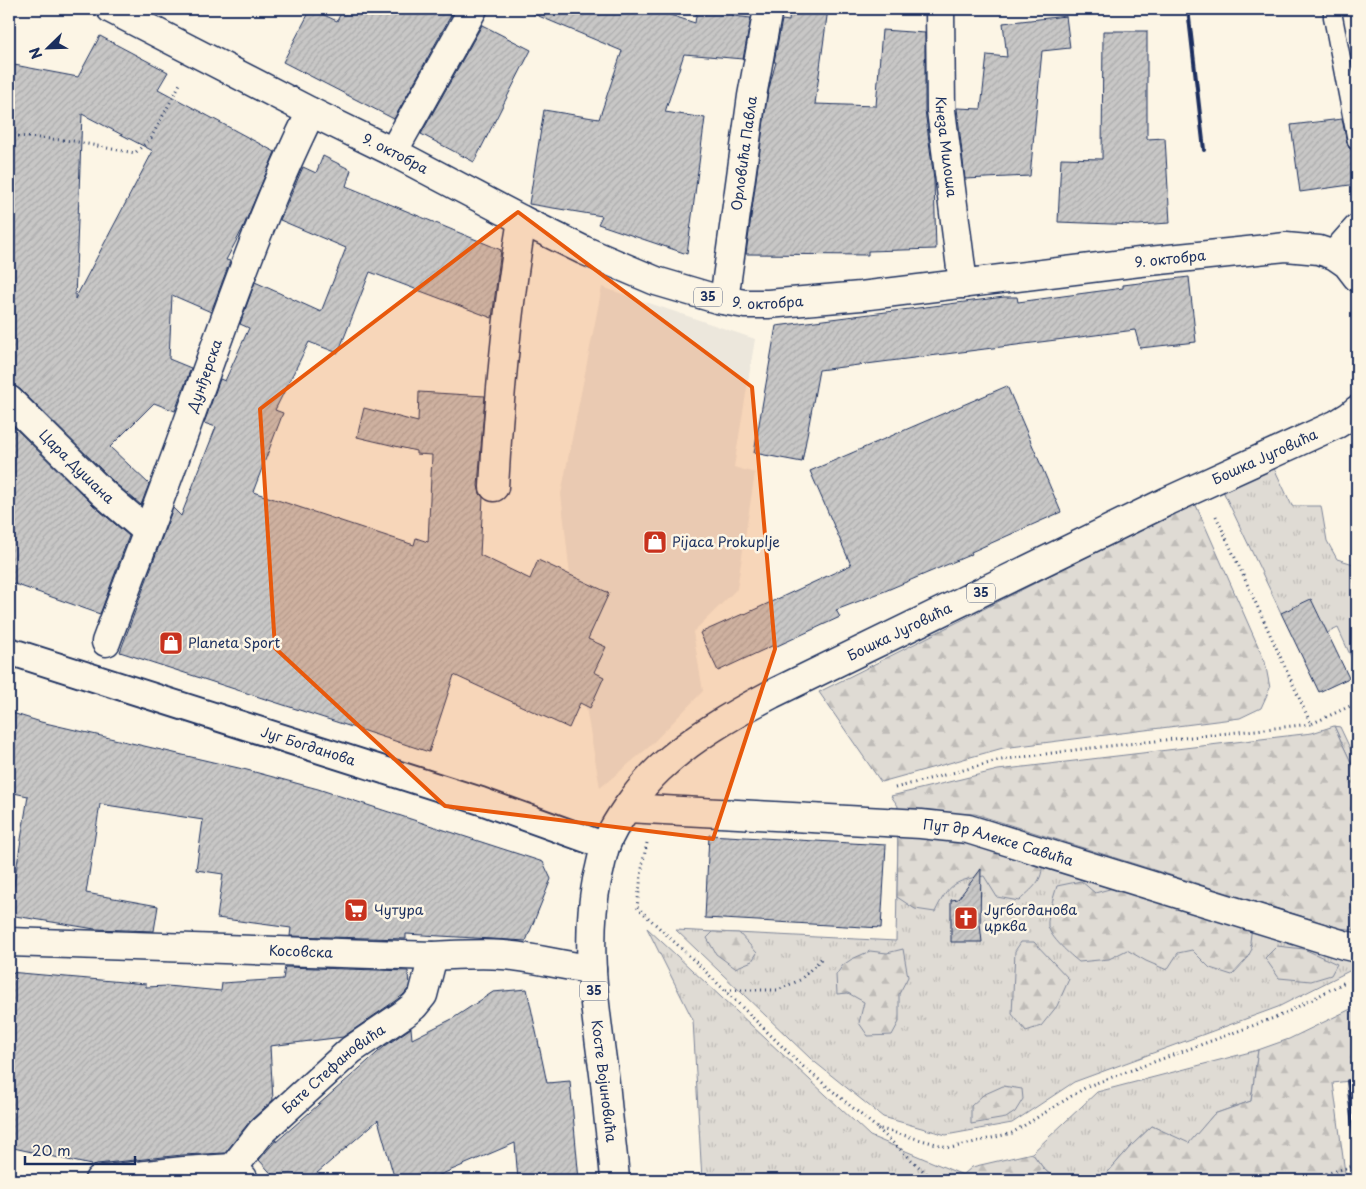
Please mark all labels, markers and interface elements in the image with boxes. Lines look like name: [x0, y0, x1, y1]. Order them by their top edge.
north arrow: [22, 22, 72, 72]
text: N: [24, 44, 47, 62]
street label: Орловића Павла: [725, 94, 762, 212]
street label: Кнеза Милоша: [931, 96, 963, 199]
street label: 9. октобра: [359, 128, 432, 179]
street label: 9. октобра: [1133, 244, 1207, 273]
road number: 35: [694, 288, 722, 306]
street label: 9. октобра: [730, 290, 804, 314]
street label: Дунђерска: [181, 336, 227, 416]
street label: Бошка Југовића: [1208, 423, 1321, 490]
street label: Цара Душана: [35, 425, 119, 508]
shop icon: Pijaca Prokuplje: [642, 529, 668, 555]
place label: Pijaca Prokuplje: [672, 531, 780, 552]
road number: 35: [967, 584, 995, 602]
street label: Бошка Југовића: [844, 597, 955, 666]
shop icon: Planeta Sport: [158, 630, 184, 656]
place label: Planeta Sport: [188, 632, 281, 653]
street label: Југ Богданова: [258, 721, 359, 771]
street label: Пут др Алексе Савића: [922, 813, 1076, 871]
supermarket icon: Чутура: [343, 897, 369, 923]
place label: Чутура: [374, 899, 424, 920]
place label: Југбогданова црква: [984, 899, 1077, 936]
church icon: Југбогданова црква: [953, 905, 979, 931]
street label: Косовска: [268, 940, 334, 963]
road number: 35: [580, 981, 608, 1000]
street label: Бате Стефановића: [276, 1019, 389, 1118]
street label: Косте Војиновића: [587, 1019, 622, 1143]
scale bar: [25, 1134, 135, 1166]
text: 20 m: [32, 1138, 71, 1161]

